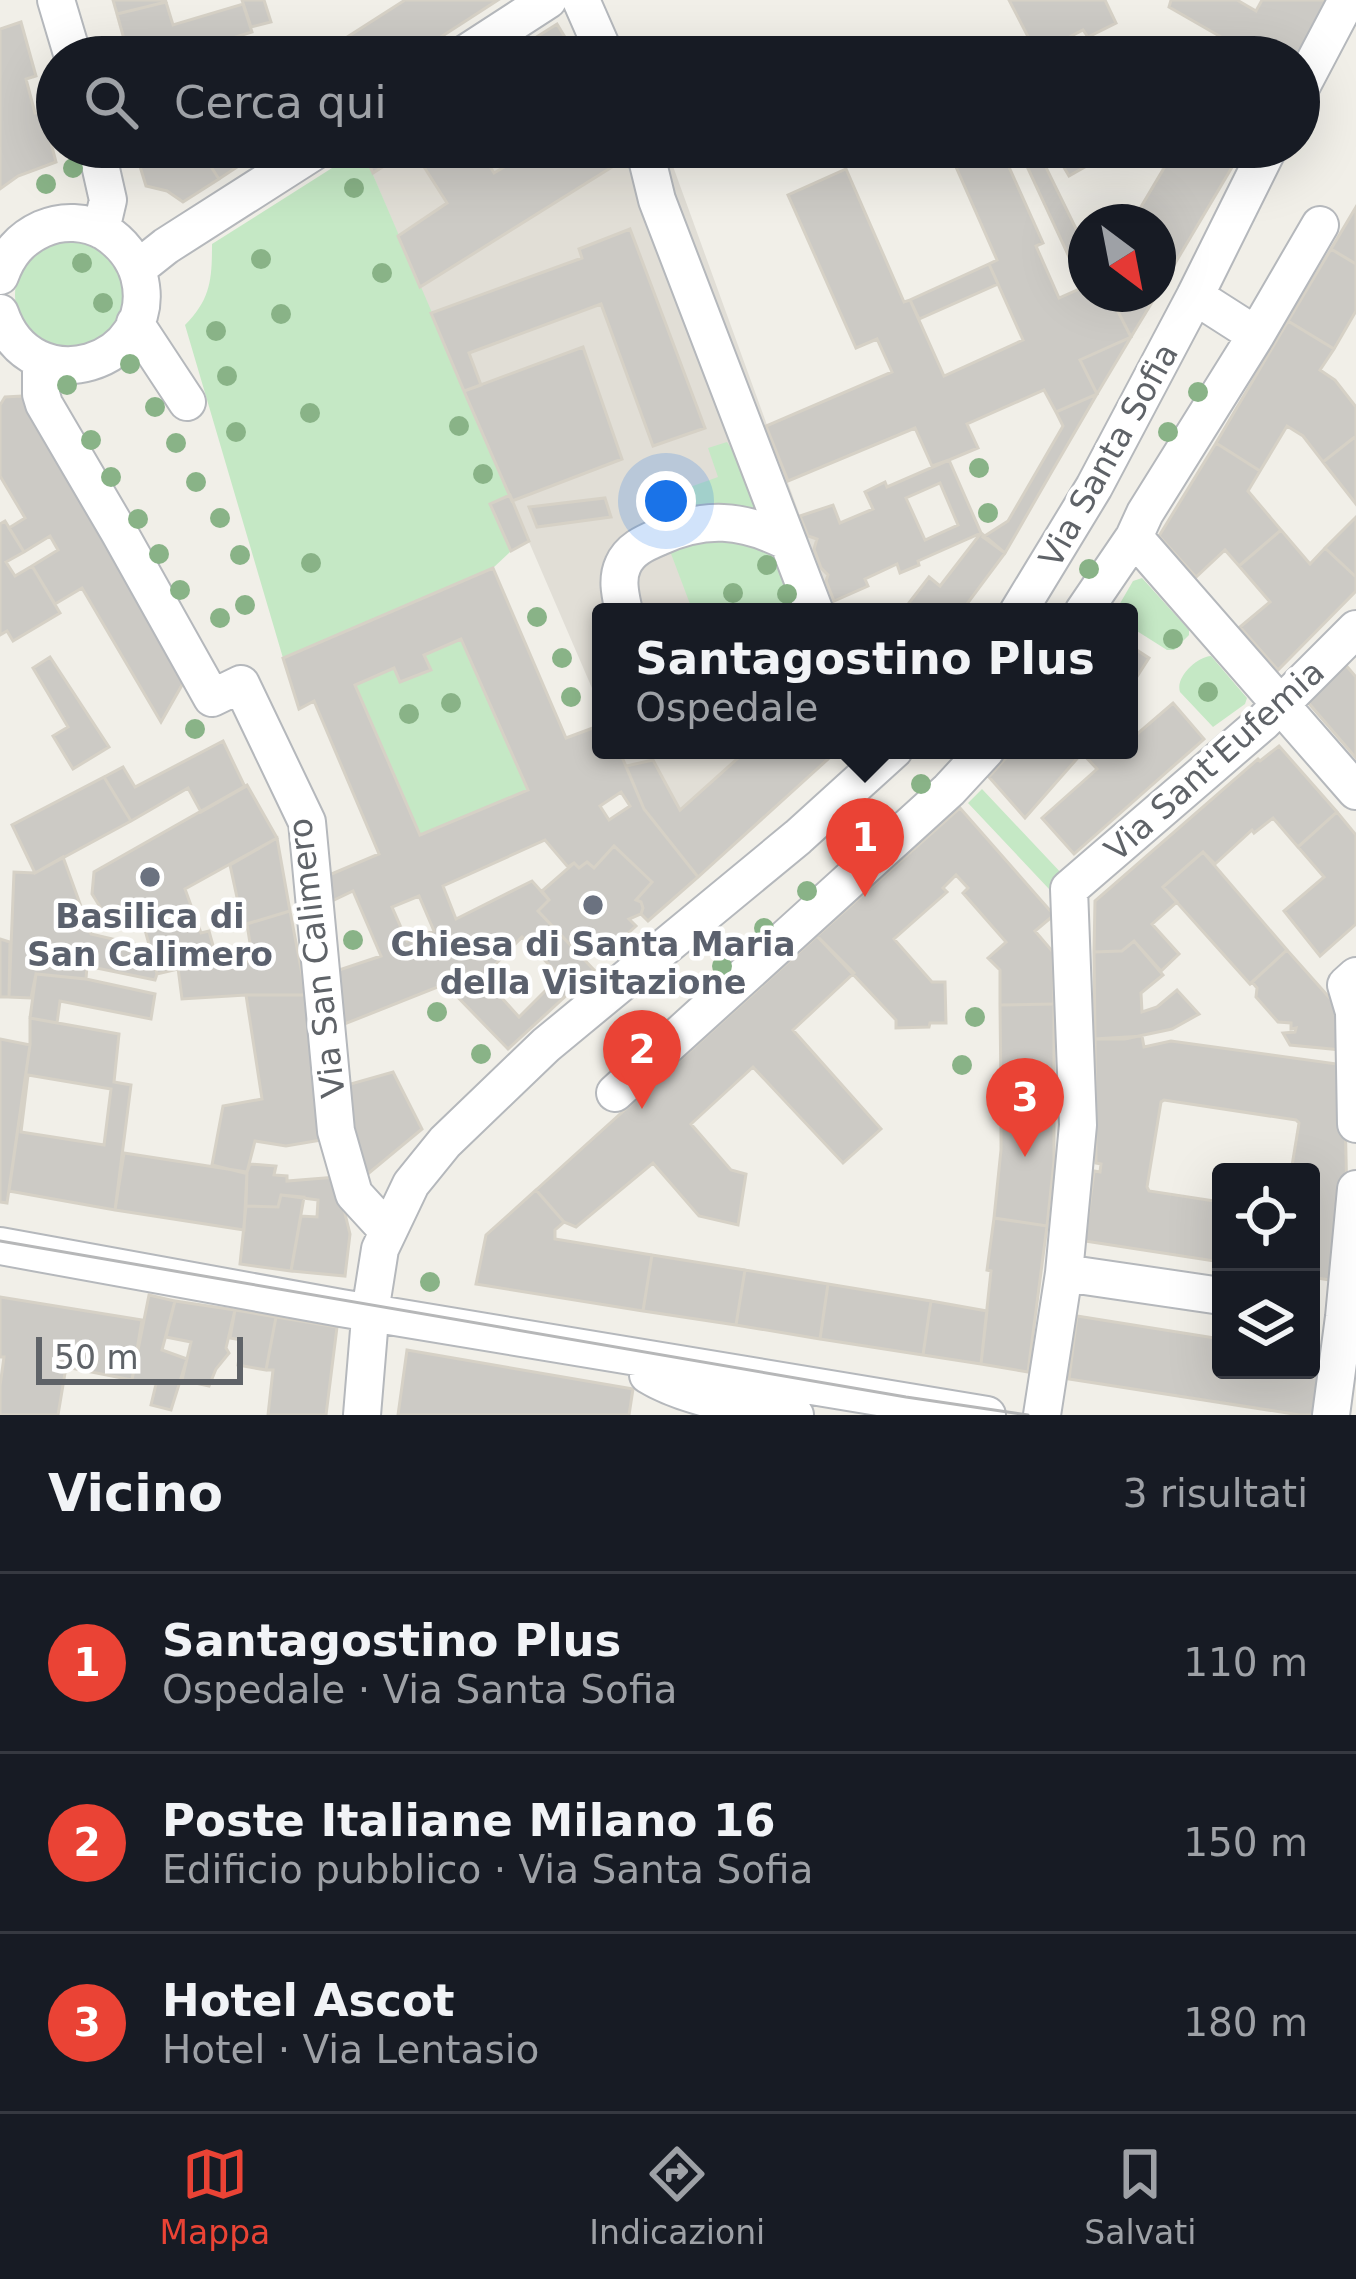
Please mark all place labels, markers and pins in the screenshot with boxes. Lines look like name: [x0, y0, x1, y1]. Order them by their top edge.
pin: 1: [826, 798, 904, 897]
marker: Basilica di San Calimero: [137, 864, 163, 890]
marker: Chiesa di Santa Maria della Visitazione: [580, 892, 606, 918]
place label: Basilica di San Calimero: [27, 897, 273, 974]
place label: Chiesa di Santa Maria della Visitazione: [390, 925, 796, 1002]
pin: 2: [603, 1010, 681, 1109]
pin: 3: [986, 1058, 1064, 1157]

